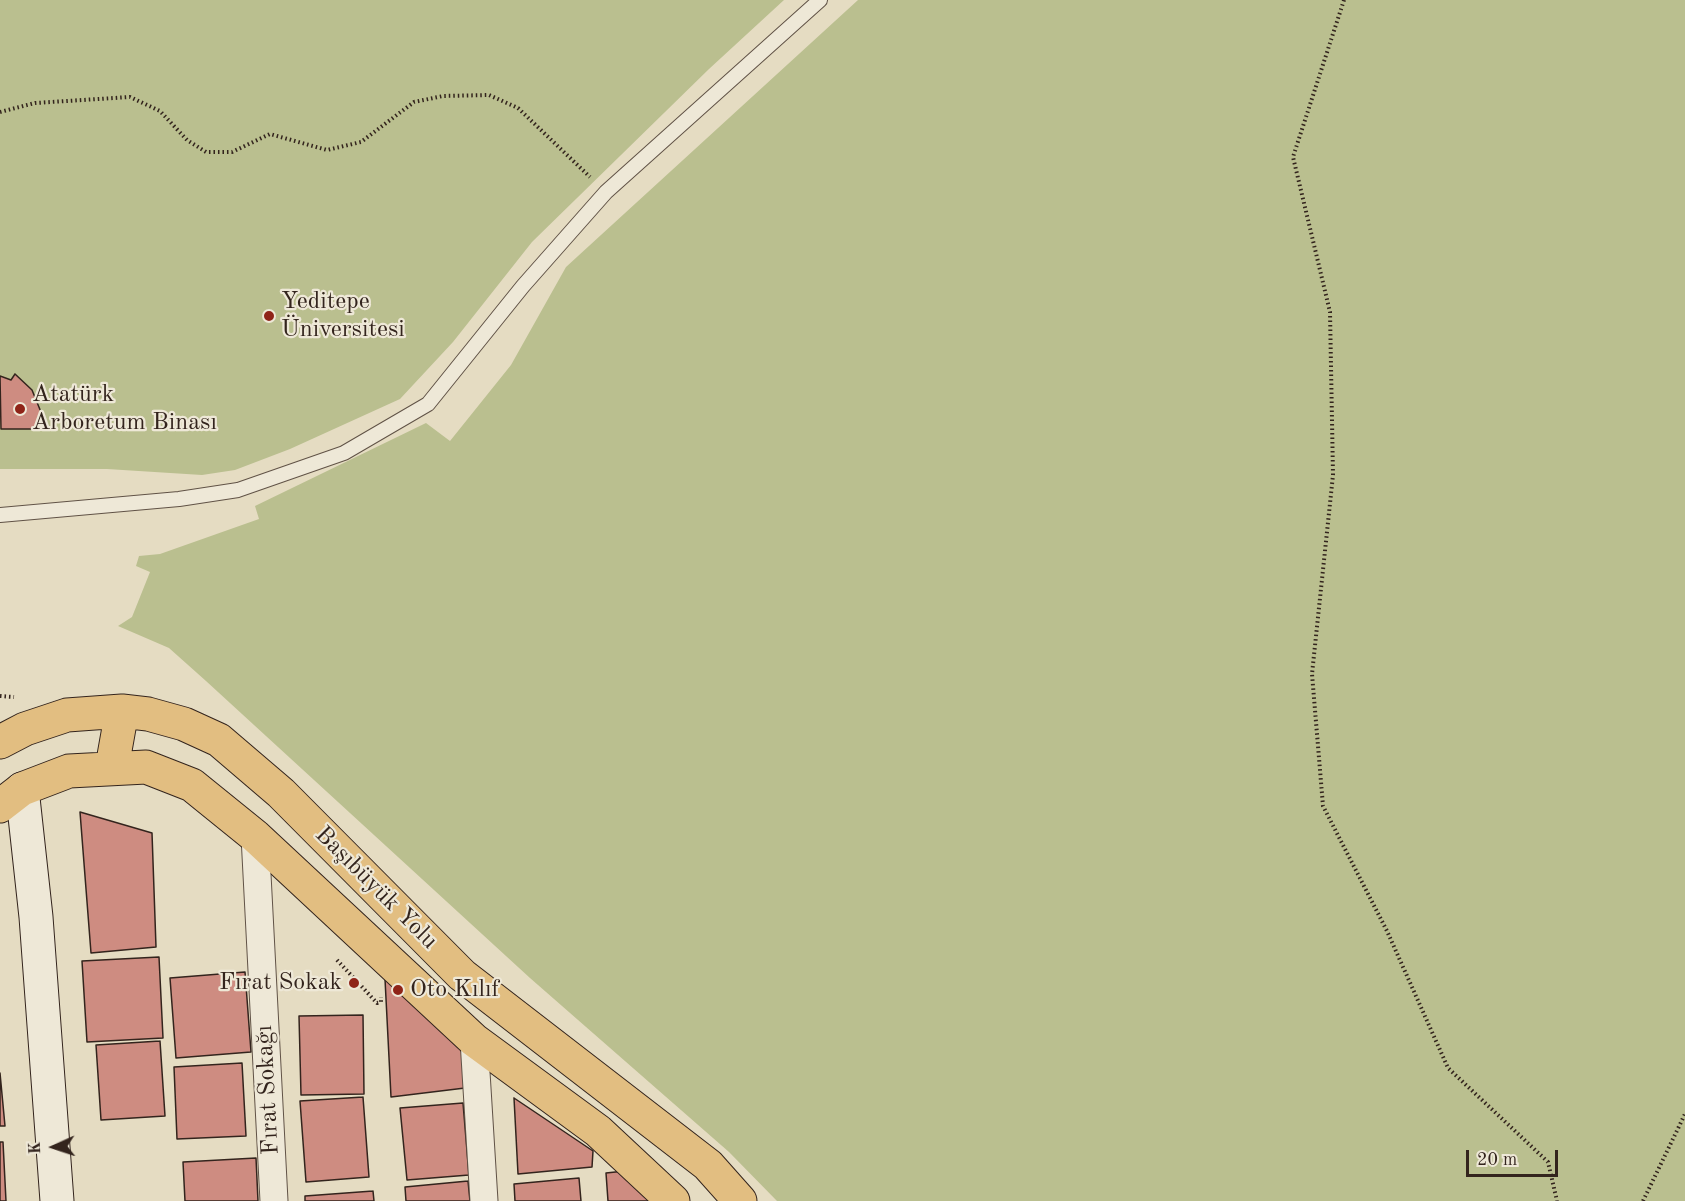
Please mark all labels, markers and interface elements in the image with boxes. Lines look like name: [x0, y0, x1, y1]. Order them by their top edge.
place label: Yeditepe Üniversitesi: [281, 288, 405, 344]
marker: Yeditepe Üniversitesi: [262, 309, 276, 323]
place label: Atatürk Arboretum Binası: [32, 381, 217, 437]
marker: Atatürk Arboretum Binası: [13, 402, 27, 416]
street label: Başıbüyük Yolu: [309, 821, 443, 955]
place label: Fırat Sokak: [219, 969, 342, 997]
marker: Fırat Sokak: [347, 976, 361, 990]
place label: Oto Kılıf: [410, 976, 499, 1004]
marker: Oto Kılıf: [391, 983, 405, 997]
street label: Fırat Sokağı: [250, 1024, 286, 1156]
north arrow: [24, 1117, 84, 1177]
scale bar: [1469, 1138, 1560, 1176]
text: K: [28, 1141, 44, 1155]
text: 20 m: [1477, 1151, 1517, 1169]

